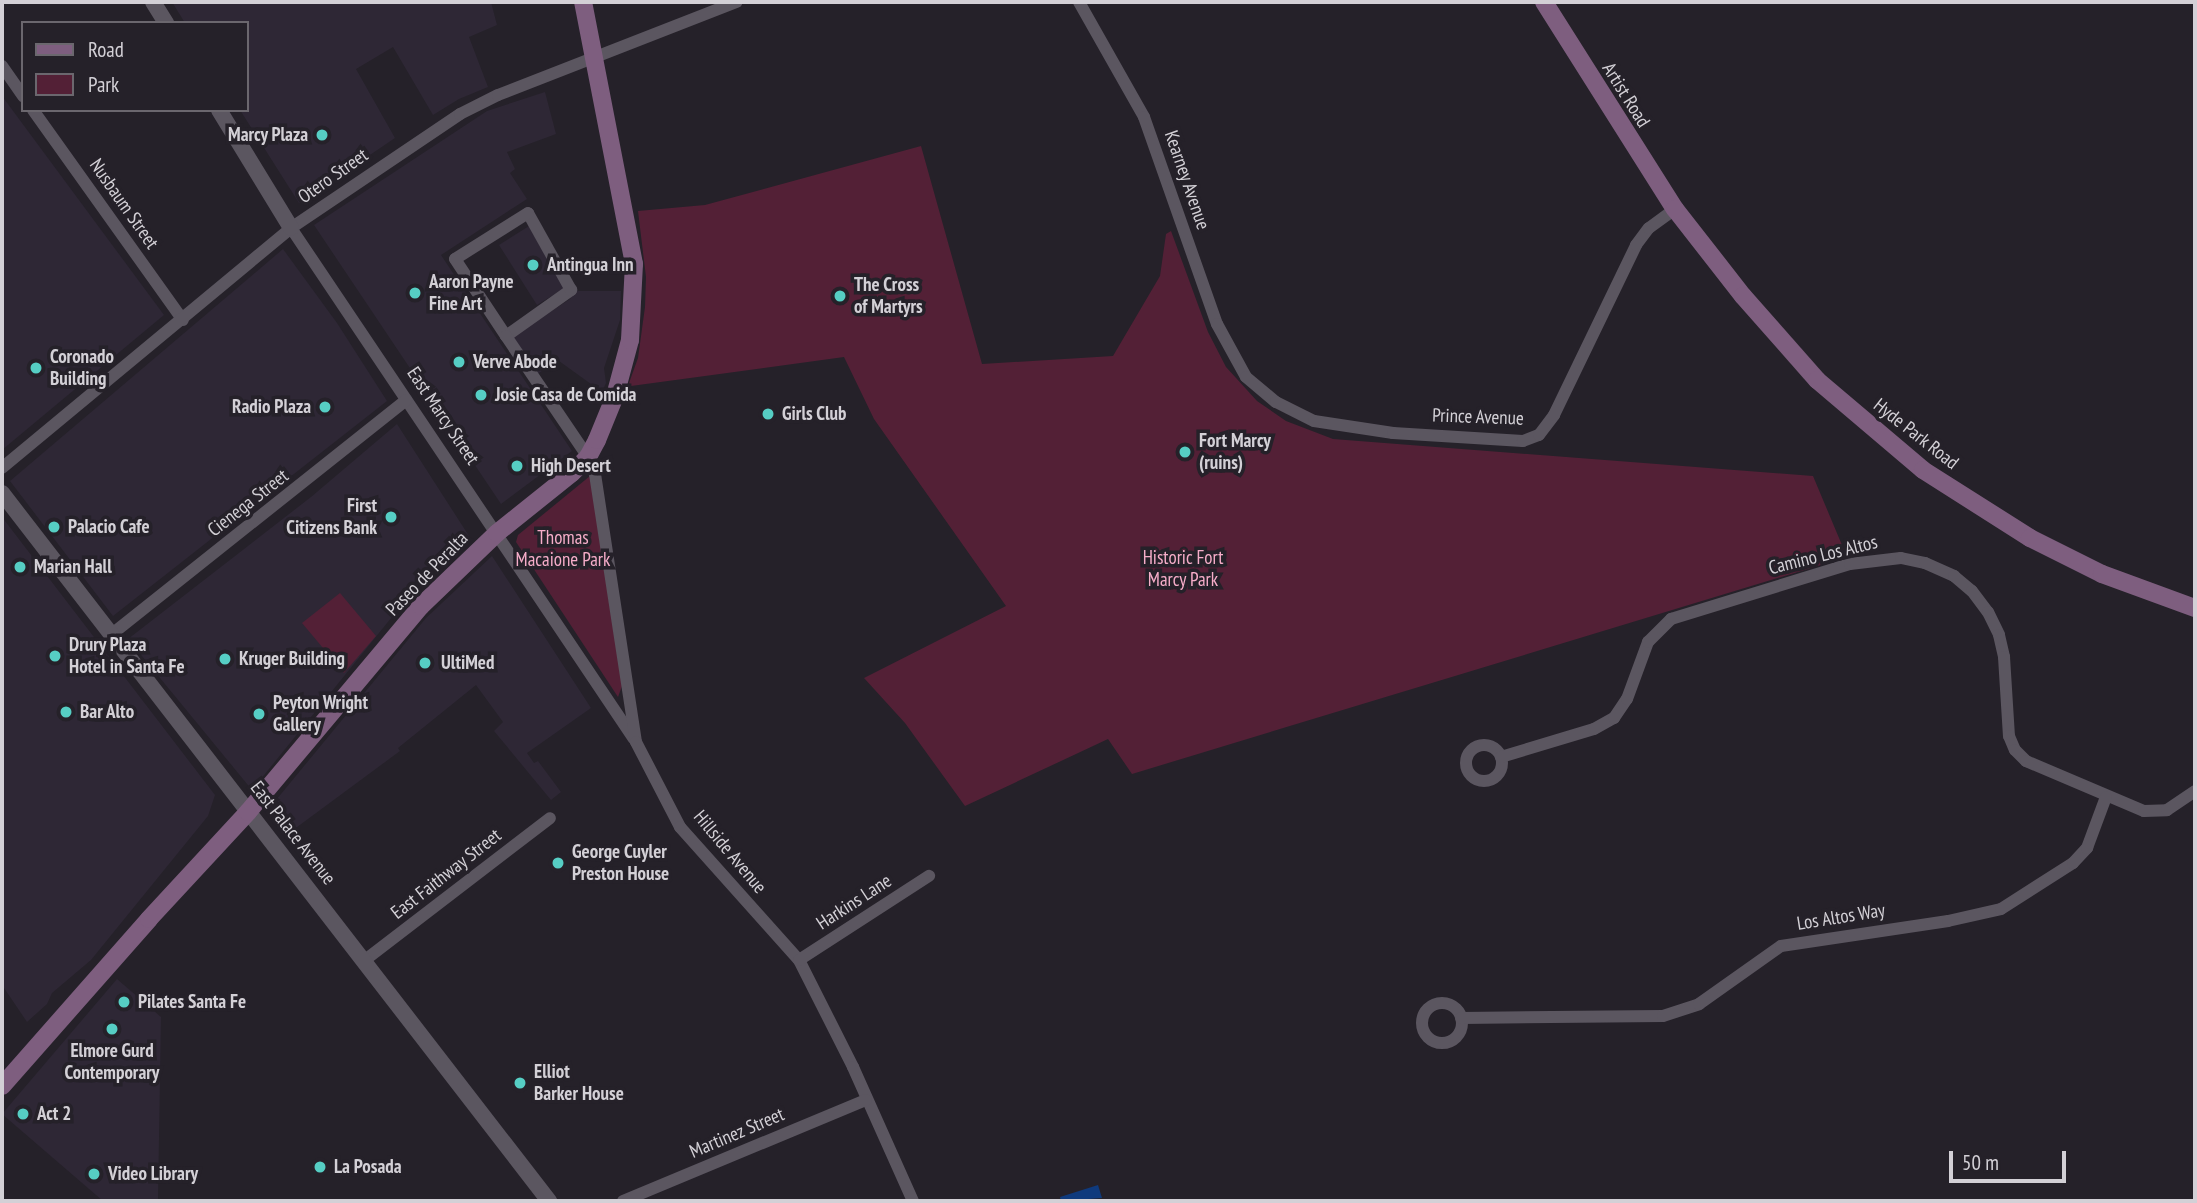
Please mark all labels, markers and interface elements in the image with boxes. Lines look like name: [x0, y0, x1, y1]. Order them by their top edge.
legend: [21, 21, 248, 112]
text: Road: [88, 36, 124, 63]
street label: Artist Road: [1597, 58, 1655, 132]
text: Park: [88, 71, 119, 98]
place label: Marcy Plaza: [227, 124, 308, 146]
marker: Marcy Plaza: [314, 127, 330, 143]
street label: Kearney Avenue: [1159, 127, 1215, 233]
street label: Otero Street: [294, 144, 372, 208]
street label: Nusbaum Street: [85, 155, 163, 253]
place label: Antingua Inn: [547, 254, 634, 276]
marker: Antingua Inn: [525, 257, 541, 273]
place label: Aaron Payne Fine Art: [429, 271, 514, 315]
place label: The Cross of Martyrs: [854, 274, 923, 318]
marker: Aaron Payne Fine Art: [407, 285, 423, 301]
marker: The Cross of Martyrs: [832, 288, 848, 304]
place label: Coronado Building: [50, 346, 114, 390]
place label: Verve Abode: [473, 351, 558, 373]
marker: Verve Abode: [451, 354, 467, 370]
marker: Coronado Building: [28, 360, 44, 376]
street label: East Marcy Street: [402, 363, 484, 469]
place label: Josie Casa de Comida: [495, 384, 637, 406]
marker: Josie Casa de Comida: [473, 387, 489, 403]
street label: Hyde Park Road: [1869, 394, 1963, 474]
place label: Radio Plaza: [232, 396, 311, 418]
marker: Radio Plaza: [317, 399, 333, 415]
place label: Girls Club: [782, 403, 847, 425]
street label: Prince Avenue: [1432, 404, 1524, 430]
marker: Girls Club: [760, 406, 776, 422]
place label: Fort Marcy (ruins): [1199, 430, 1271, 474]
marker: Fort Marcy (ruins): [1177, 444, 1193, 460]
place label: High Desert: [531, 455, 611, 477]
marker: High Desert: [509, 458, 525, 474]
street label: Cienega Street: [203, 465, 293, 541]
place label: First Citizens Bank: [286, 495, 377, 539]
marker: First Citizens Bank: [383, 509, 399, 525]
place label: Palacio Cafe: [68, 516, 150, 538]
marker: Palacio Cafe: [46, 519, 62, 535]
street label: Paseo de Peralta: [381, 527, 473, 621]
park label: Thomas Macaione Park: [516, 527, 610, 571]
street label: Camino Los Altos: [1766, 530, 1880, 580]
park label: Historic Fort Marcy Park: [1142, 547, 1224, 591]
place label: Marian Hall: [34, 556, 112, 578]
marker: Marian Hall: [12, 559, 28, 575]
place label: Drury Plaza Hotel in Santa Fe: [69, 634, 185, 678]
marker: Drury Plaza Hotel in Santa Fe: [47, 648, 63, 664]
place label: Kruger Building: [239, 648, 345, 670]
marker: Kruger Building: [217, 651, 233, 667]
place label: UltiMed: [441, 652, 494, 674]
marker: UltiMed: [415, 653, 435, 673]
place label: Peyton Wright Gallery: [273, 692, 368, 736]
place label: Bar Alto: [80, 701, 135, 723]
marker: Bar Alto: [58, 704, 74, 720]
marker: Peyton Wright Gallery: [251, 706, 267, 722]
street label: East Palace Avenue: [245, 777, 341, 889]
street label: Hillside Avenue: [689, 806, 771, 898]
street label: East Faithway Street: [386, 824, 506, 924]
place label: George Cuyler Preston House: [572, 841, 669, 885]
marker: George Cuyler Preston House: [550, 855, 566, 871]
street label: Harkins Lane: [812, 869, 896, 935]
street label: Los Altos Way: [1795, 899, 1887, 935]
place label: Pilates Santa Fe: [138, 991, 246, 1013]
marker: Pilates Santa Fe: [116, 994, 132, 1010]
marker: Elmore Gurd Contemporary: [104, 1021, 120, 1037]
place label: Elmore Gurd Contemporary: [65, 1040, 159, 1084]
place label: Elliot Barker House: [534, 1061, 624, 1105]
marker: Elliot Barker House: [512, 1075, 528, 1091]
place label: Act 2: [37, 1103, 71, 1125]
street label: Martinez Street: [686, 1103, 788, 1163]
marker: Act 2: [15, 1106, 31, 1122]
scale bar: [1952, 1136, 2069, 1180]
text: 50 m: [1962, 1149, 1999, 1176]
place label: La Posada: [334, 1156, 402, 1178]
marker: La Posada: [312, 1159, 328, 1175]
place label: Video Library: [108, 1163, 198, 1185]
marker: Video Library: [86, 1166, 102, 1182]

